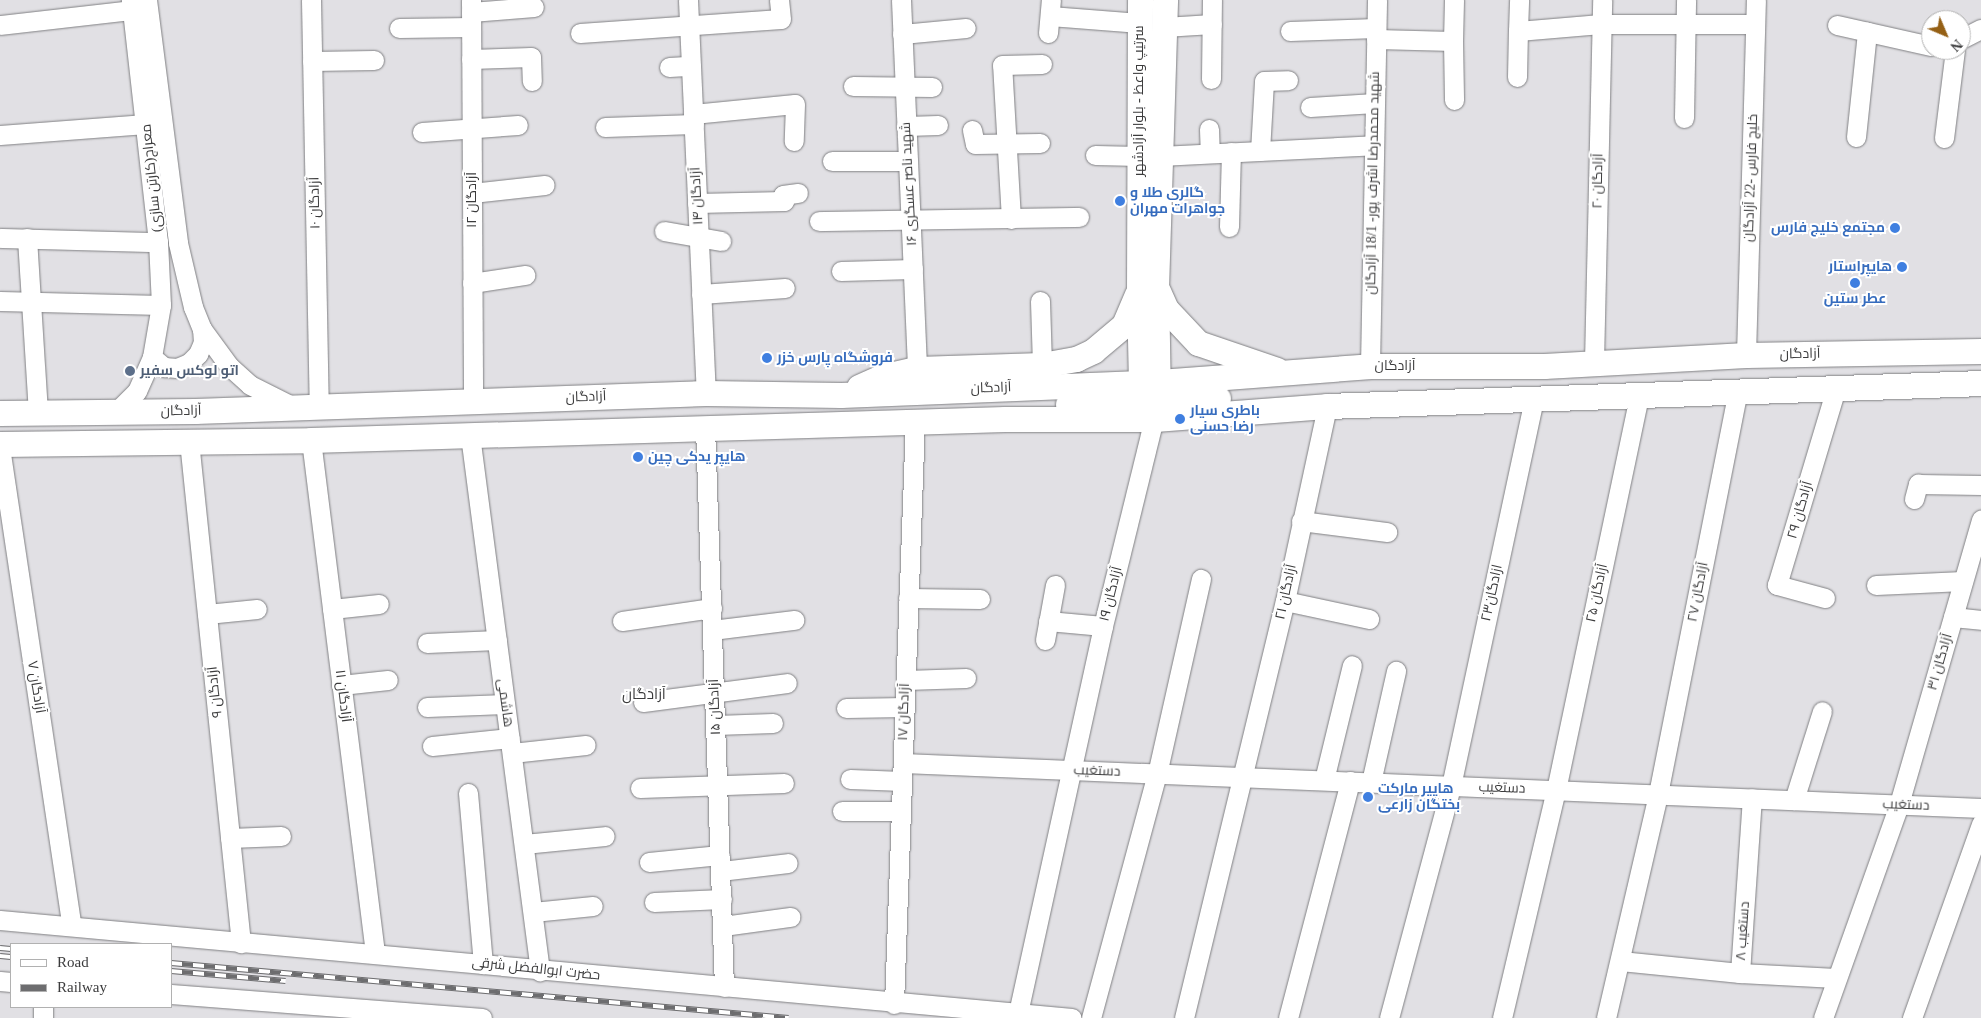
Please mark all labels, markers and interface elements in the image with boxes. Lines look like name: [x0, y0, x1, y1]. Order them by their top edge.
north arrow: [1921, 10, 1971, 60]
street label: سرتیپ واعظ - بلوار آزادشهر: [1131, 26, 1147, 176]
text: N: [1947, 36, 1965, 54]
street label: شهید محمدرضا اشرف پور- 18/1 آزادگان: [1363, 71, 1383, 295]
street label: خلیج فارس -22 آزادگان: [1740, 114, 1762, 242]
street label: ۱۶ شهید ناصر عسگری: [897, 122, 921, 246]
street label: معراج(کارتن سازی): [138, 123, 166, 233]
street label: ۲۰ آزادگان: [1589, 153, 1607, 209]
street label: ۱۴ آزادگان: [687, 167, 707, 225]
street label: ۱۲ آزادگان: [464, 172, 480, 228]
street label: ۱۰ آزادگان: [306, 177, 324, 229]
place label: گالری طلا و جواهرات مهران: [1130, 185, 1225, 218]
marker: گالری طلا و جواهرات مهران: [1114, 195, 1126, 207]
place label: مجتمع خلیج فارس: [1771, 220, 1885, 236]
marker: مجتمع خلیج فارس: [1889, 222, 1901, 234]
place label: هایپراستار: [1829, 259, 1892, 275]
marker: هایپراستار: [1896, 261, 1908, 273]
marker: عطر ستین: [1849, 277, 1861, 289]
place label: عطر ستین: [1824, 291, 1886, 307]
street label: آزادگان: [1779, 345, 1821, 363]
place label: فروشگاه پارس خزر: [777, 350, 893, 366]
marker: فروشگاه پارس خزر: [761, 352, 773, 364]
street label: آزادگان: [1375, 358, 1415, 374]
place label: اتو لوکس سفیر: [140, 363, 239, 379]
marker: اتو لوکس سفیر: [124, 365, 136, 377]
street label: آزادگان: [970, 379, 1012, 397]
street label: آزادگان: [565, 388, 607, 406]
street label: آزادگان: [160, 402, 202, 420]
place label: باطری سیار رضا حسنی: [1190, 403, 1260, 436]
marker: باطری سیار رضا حسنی: [1174, 413, 1186, 425]
place label: هایپر یدکی چین: [648, 449, 746, 465]
marker: هایپر یدکی چین: [632, 451, 644, 463]
street label: ۲۹ آزادگان: [1784, 479, 1816, 541]
street label: ۲۷ آزادگان: [1684, 561, 1712, 623]
street label: ۲۵ آزادگان: [1583, 562, 1611, 624]
street label: ۲۱ آزادگان: [1272, 563, 1300, 621]
street label: ۲۳ازادگان: [1478, 563, 1506, 623]
street label: ۱۹ آزادگان: [1096, 565, 1126, 623]
street label: ۳۱ آزادگان: [1924, 632, 1956, 692]
street label: ۷ آزادگان: [24, 659, 48, 715]
street label: ۹ آزادگان: [204, 665, 226, 719]
street label: ۱۱ آزادگان: [331, 669, 355, 723]
street label: هاشمی: [493, 678, 517, 728]
street label: ۱۵ آزادگان: [706, 679, 724, 735]
street label: ۱۷ آزادگان: [895, 683, 913, 741]
district label: آزادگان: [622, 686, 666, 704]
street label: دستغیب: [1073, 762, 1121, 780]
street label: دستغیب: [1478, 779, 1526, 797]
place label: هاپیر مارکت بختگان زارعی: [1378, 781, 1460, 814]
marker: هاپیر مارکت بختگان زارعی: [1362, 791, 1374, 803]
street label: دستغیب: [1882, 796, 1930, 814]
street label: دستغیب ۸: [1733, 901, 1753, 961]
legend: [10, 943, 172, 1008]
text: Road: [57, 954, 89, 970]
street label: حضرت ابوالفضل شرقی: [471, 954, 601, 984]
text: Railway: [57, 979, 107, 995]

